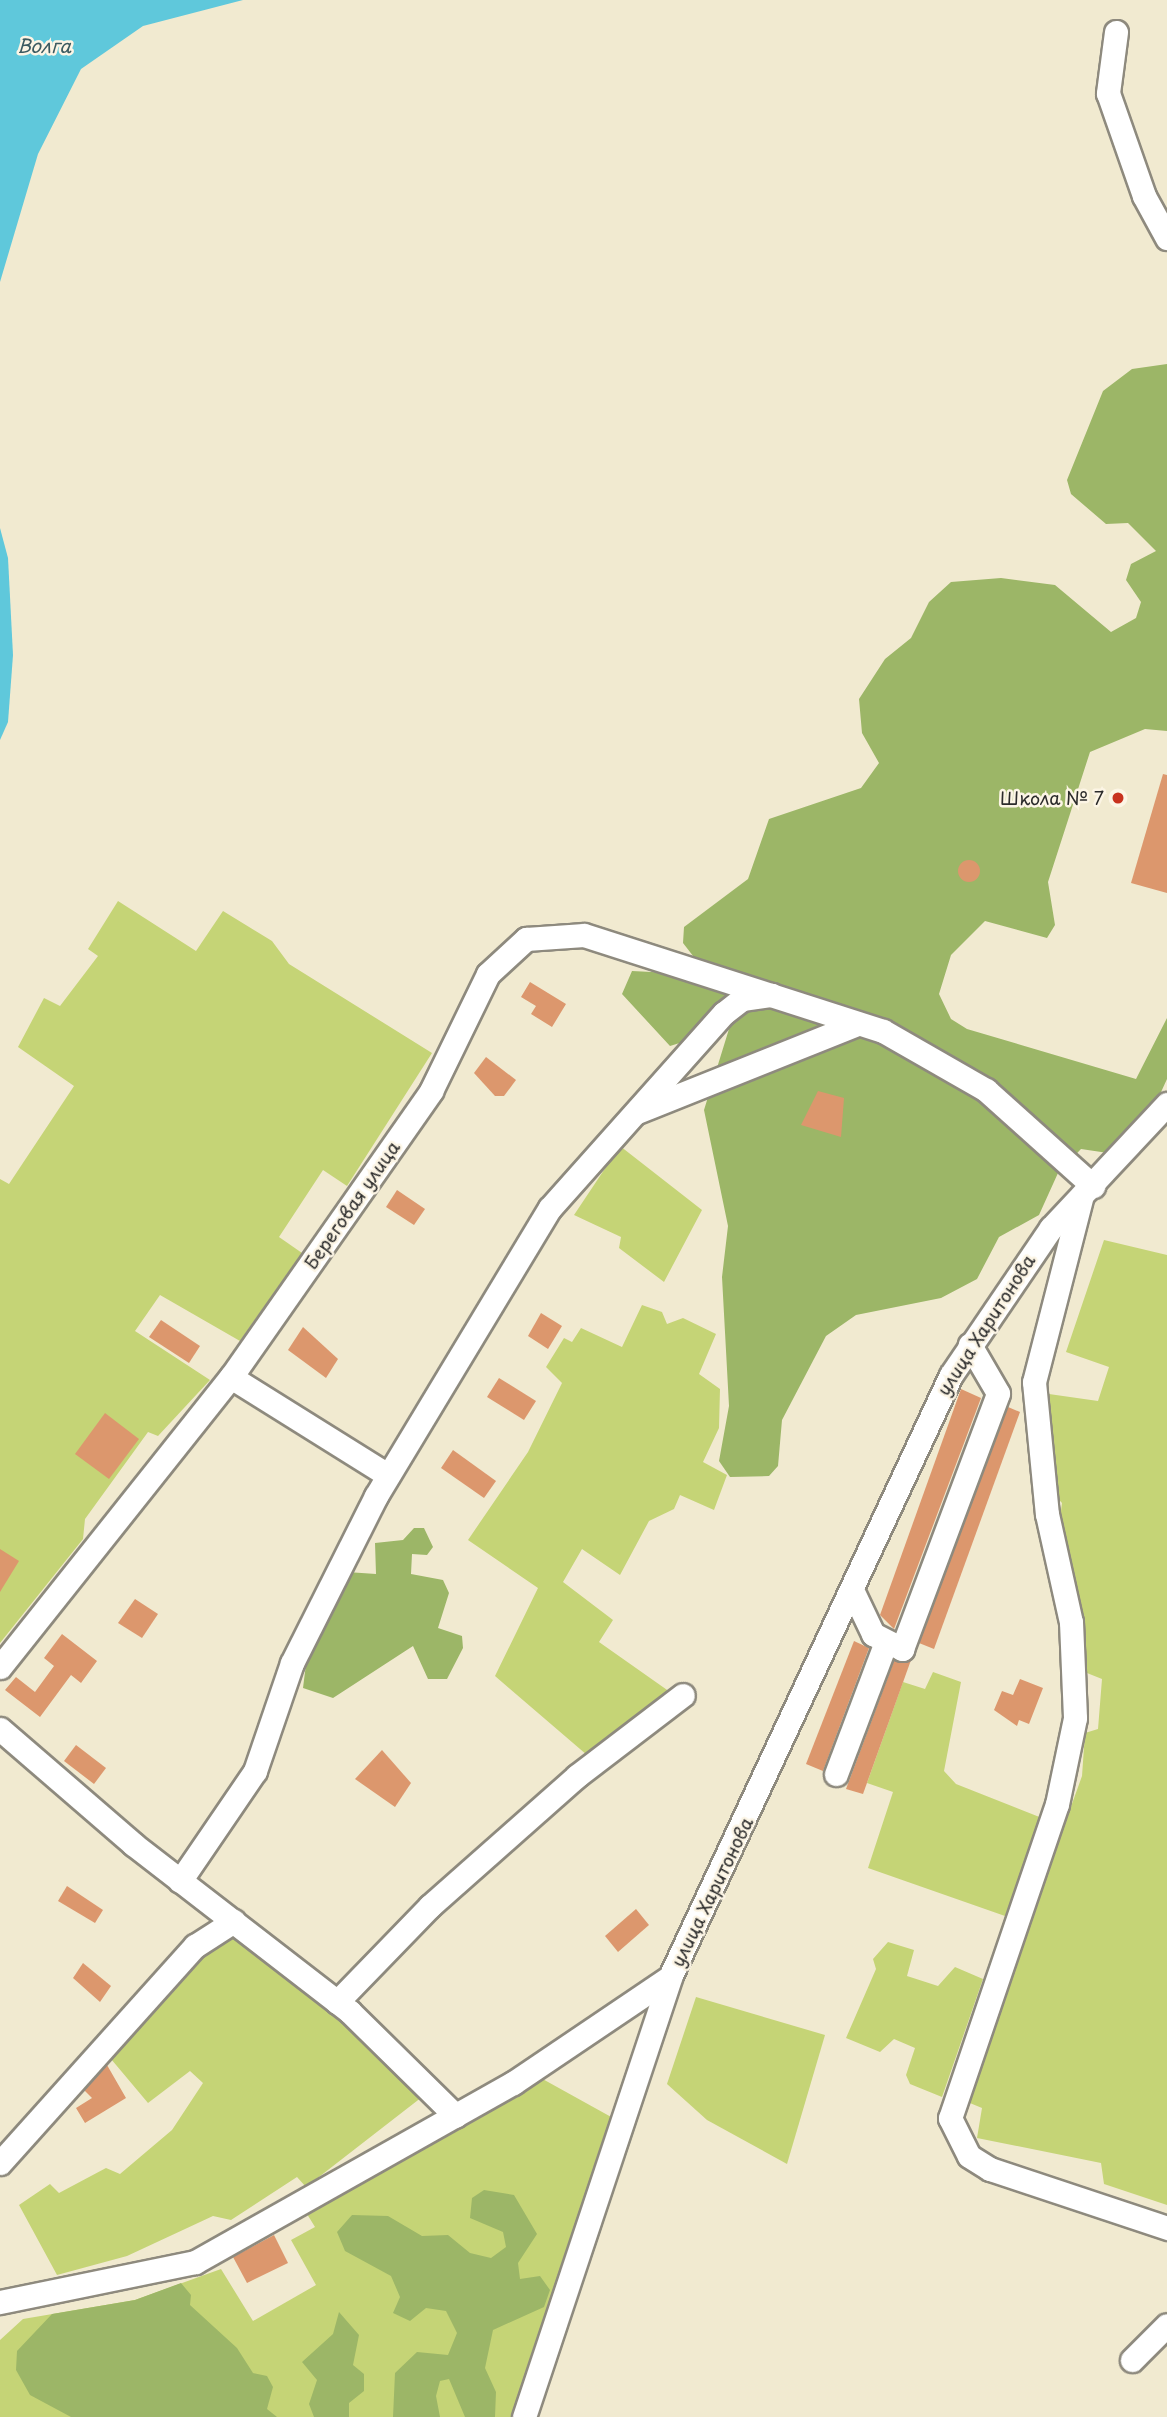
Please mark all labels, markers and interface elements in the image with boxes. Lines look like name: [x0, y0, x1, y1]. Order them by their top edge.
water label: Волга: [17, 35, 71, 57]
place label: Школа № 7: [999, 787, 1104, 809]
marker: Школа № 7: [1110, 790, 1126, 806]
street label: Береговая улица: [300, 1137, 404, 1273]
street label: улица Харитонова: [932, 1250, 1040, 1400]
street label: улица Харитонова: [666, 1813, 758, 1971]

